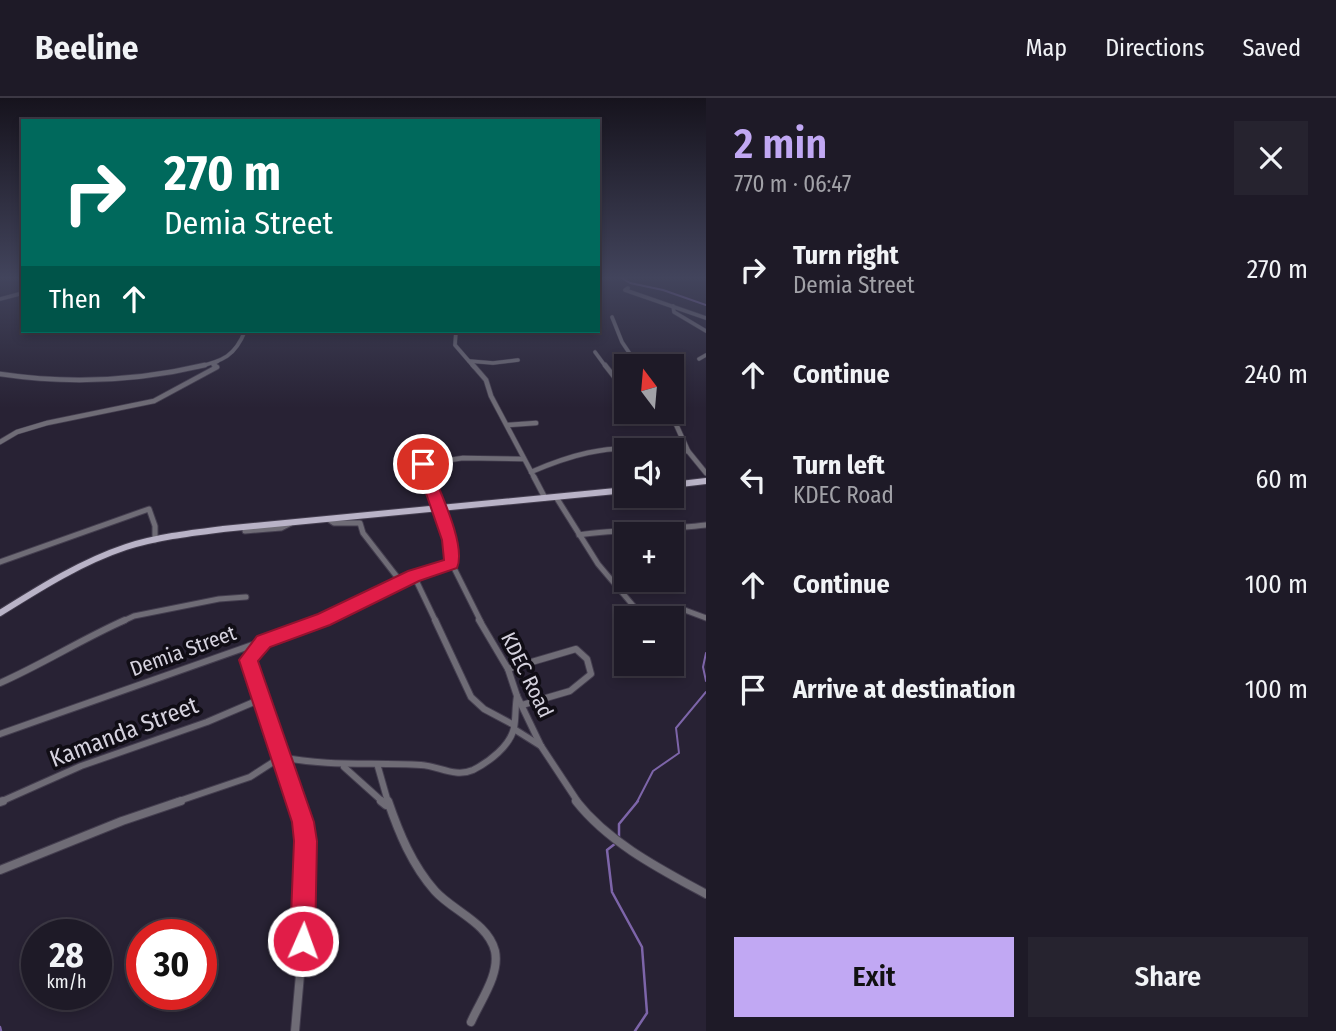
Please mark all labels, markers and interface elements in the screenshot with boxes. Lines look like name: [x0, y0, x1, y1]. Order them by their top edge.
text: Beeline: [35, 28, 139, 68]
text: Map: [1026, 34, 1067, 62]
text: Directions: [1105, 34, 1204, 62]
text: Saved: [1242, 34, 1301, 62]
text: 2 min: [734, 119, 827, 169]
button: close: [1234, 121, 1308, 195]
text: 270 m: [164, 144, 281, 203]
icon: right: [49, 147, 140, 238]
text: 770 m · 06:47: [734, 170, 851, 198]
text: Demia Street: [164, 204, 333, 242]
text: Turn right: [793, 240, 899, 271]
icon: right: [734, 251, 772, 289]
text: 270 m: [1247, 254, 1308, 285]
text: Demia Street: [793, 271, 914, 299]
icon: ahead: [115, 280, 153, 318]
text: Then: [49, 284, 101, 315]
north arrow: [614, 354, 684, 424]
map controls: [614, 354, 684, 676]
icon: ahead: [734, 356, 772, 394]
text: Continue: [793, 359, 890, 390]
text: 240 m: [1245, 359, 1308, 390]
pin: [393, 434, 453, 494]
button: sound: [614, 438, 684, 508]
icon: arrive: [404, 445, 442, 483]
text: Turn left: [793, 450, 885, 481]
icon: left: [734, 461, 772, 499]
text: 60 m: [1255, 464, 1308, 495]
text: KDEC Road: [793, 481, 894, 509]
button: +: [614, 522, 684, 592]
icon: ahead: [734, 566, 772, 604]
text: Continue: [793, 569, 890, 600]
text: 100 m: [1245, 569, 1308, 600]
button: −: [614, 606, 684, 676]
street label: Demia Street: [126, 620, 240, 682]
street label: KDEC Road: [495, 628, 559, 722]
icon: arrive: [734, 671, 772, 709]
text: Arrive at destination: [793, 674, 1016, 705]
text: 100 m: [1245, 674, 1308, 705]
street label: Kamanda Street: [46, 691, 202, 773]
position arrow: [266, 904, 340, 978]
speed limit sign: 30: [126, 919, 217, 1010]
text: 28: [49, 934, 84, 976]
button: Exit: [734, 937, 1014, 1017]
button: Share: [1028, 937, 1308, 1017]
text: km/h: [46, 971, 87, 993]

